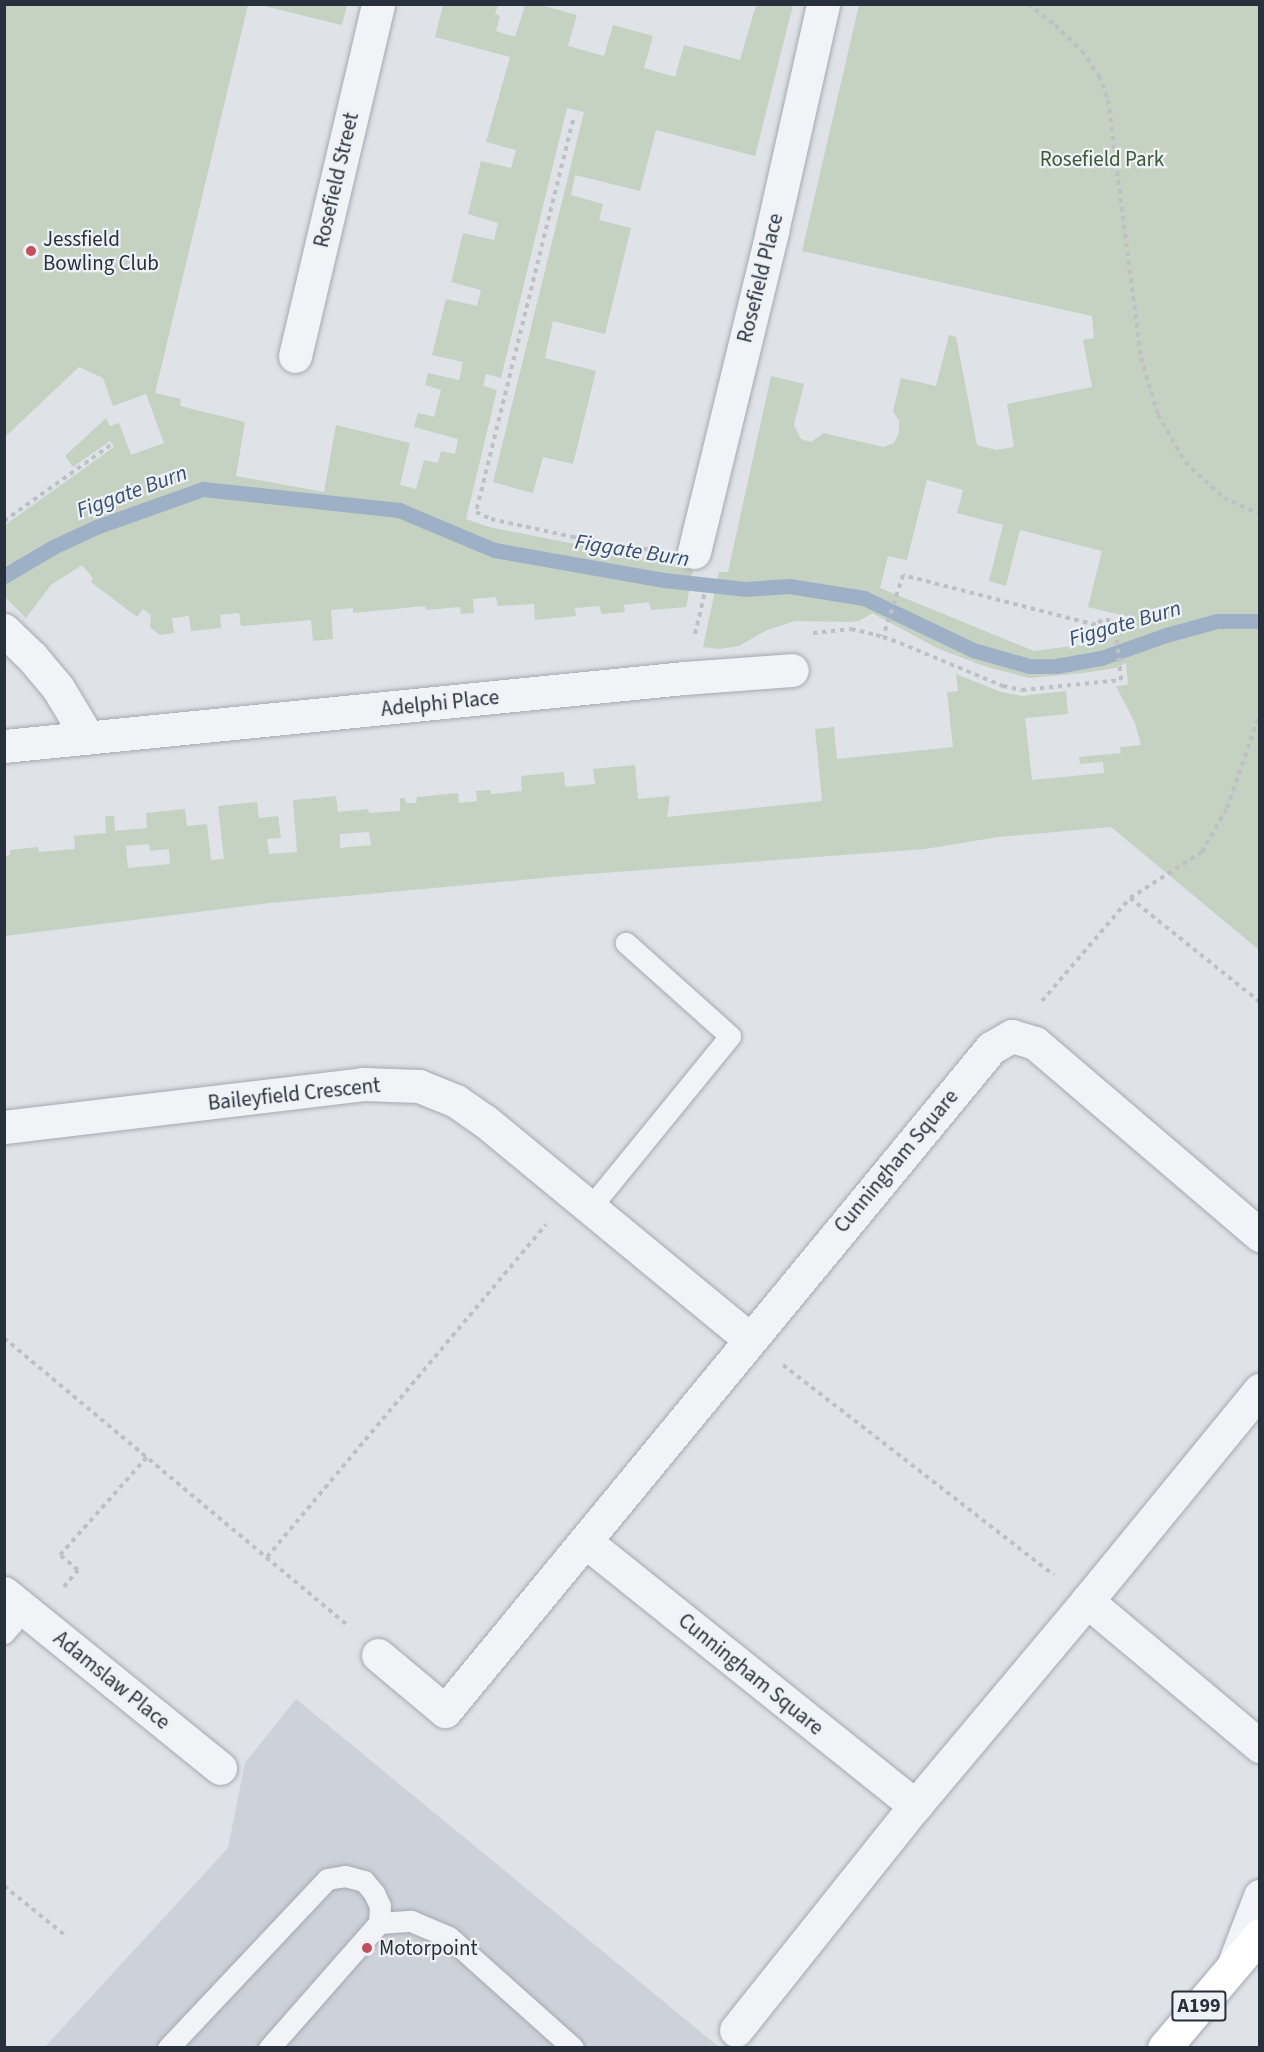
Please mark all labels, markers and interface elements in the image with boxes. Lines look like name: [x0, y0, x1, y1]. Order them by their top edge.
street label: Rosefield Street: [308, 110, 364, 250]
park label: Rosefield Park: [1040, 146, 1164, 172]
street label: Rosefield Place: [732, 211, 788, 345]
place label: Jessfield Bowling Club: [43, 226, 159, 276]
marker: Jessfield Bowling Club: [24, 244, 38, 258]
water label: Figgate Burn: [73, 460, 191, 524]
water label: Figgate Burn: [573, 529, 691, 573]
water label: Figgate Burn: [1066, 595, 1184, 653]
street label: Adelphi Place: [380, 684, 500, 722]
street label: Baileyfield Crescent: [207, 1072, 381, 1116]
street label: Cunningham Square: [829, 1084, 963, 1238]
street label: Cunningham Square: [673, 1608, 829, 1740]
street label: Adamslaw Place: [49, 1625, 175, 1735]
place label: Motorpoint: [379, 1935, 478, 1961]
marker: Motorpoint: [360, 1941, 374, 1955]
road number: A199: [1170, 1989, 1228, 2023]

